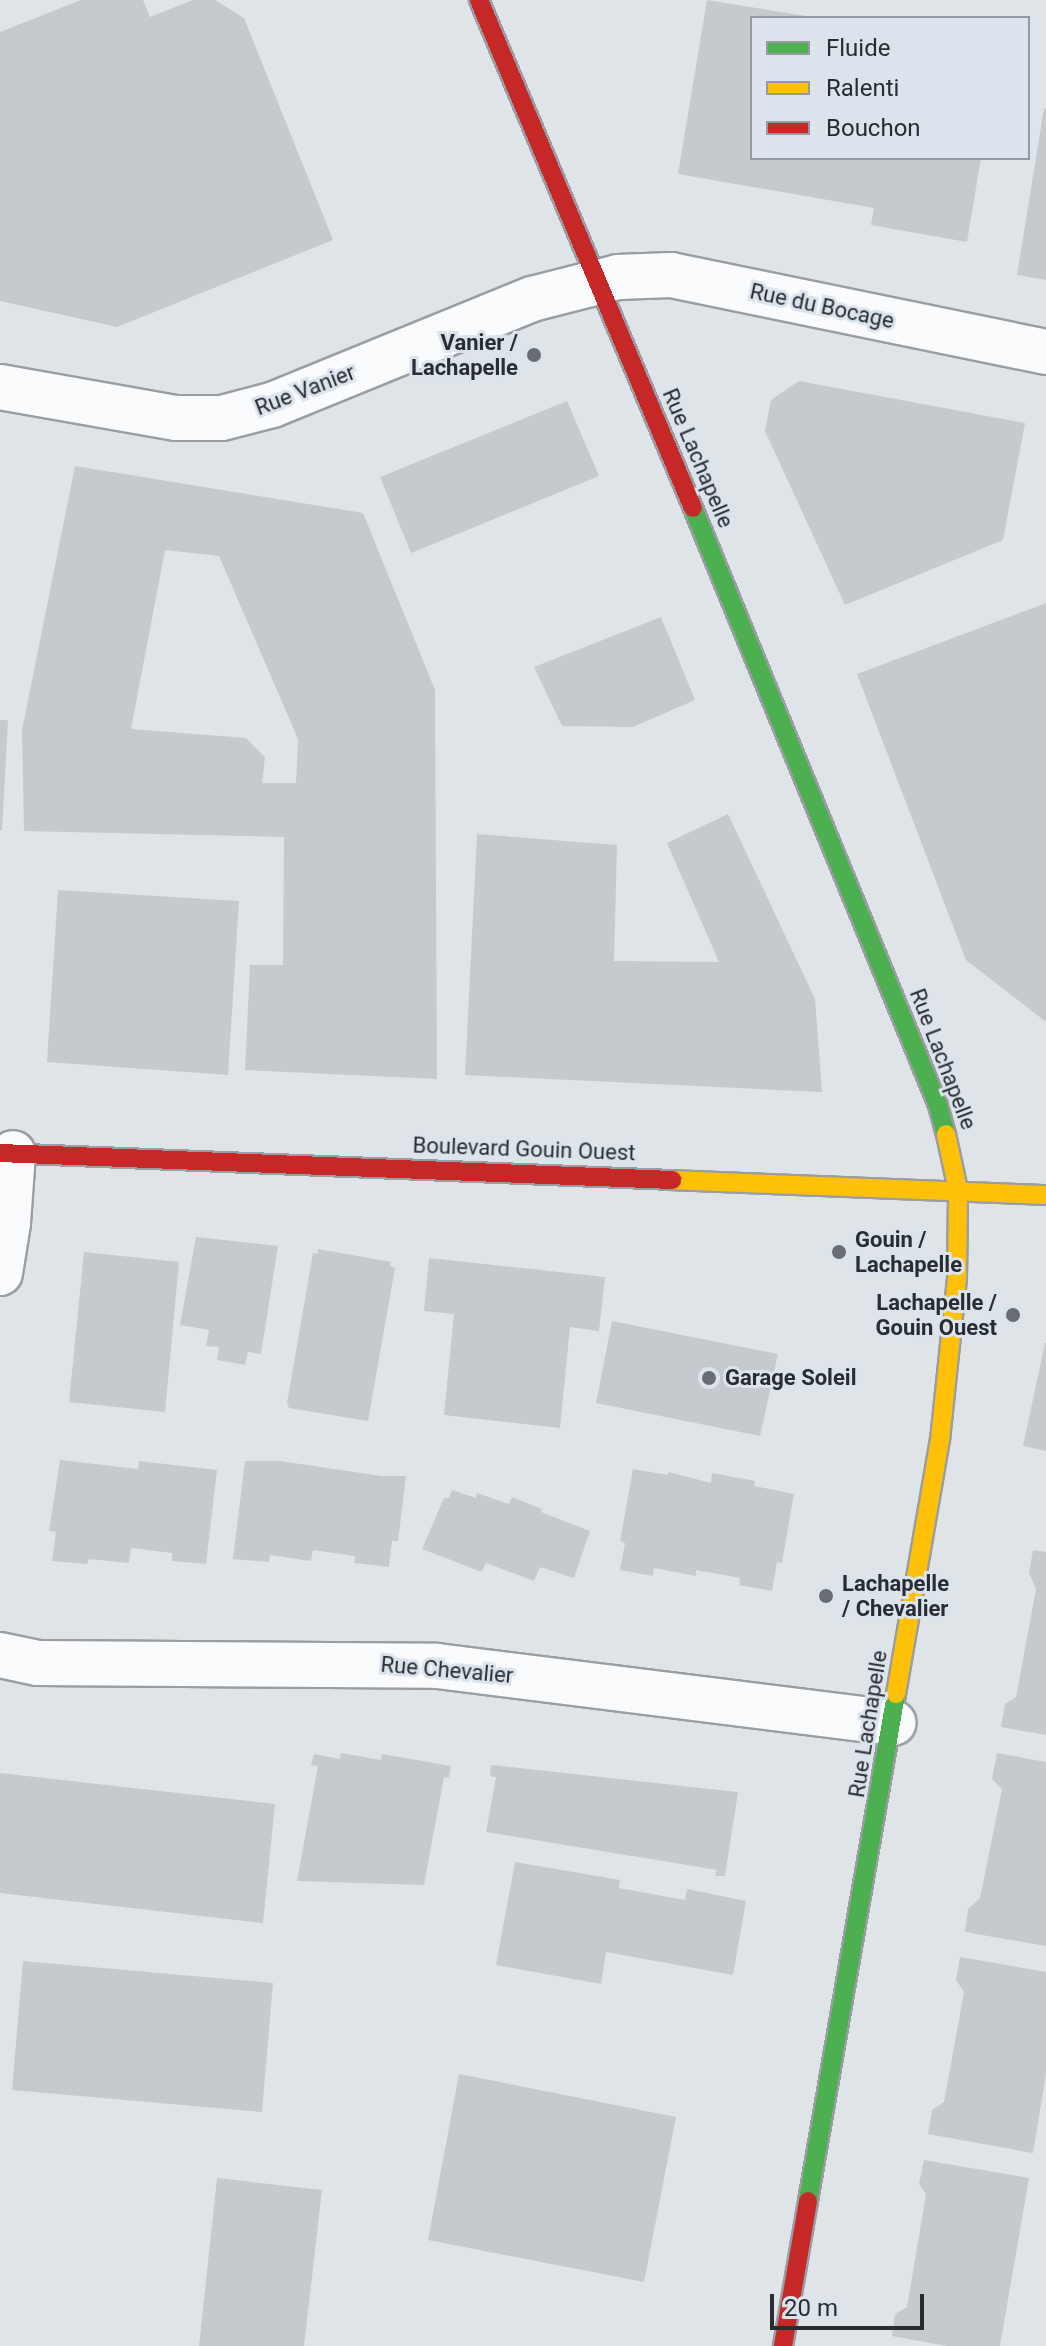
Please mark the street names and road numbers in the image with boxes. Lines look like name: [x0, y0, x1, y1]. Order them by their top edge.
street label: Rue du Bocage: [748, 278, 896, 334]
street label: Rue Vanier: [251, 359, 359, 421]
street label: Rue Lachapelle: [657, 384, 739, 532]
street label: Rue Lachapelle: [904, 985, 982, 1133]
street label: Boulevard Gouin Ouest: [412, 1132, 636, 1166]
street label: Rue Lachapelle: [843, 1649, 893, 1799]
street label: Rue Chevalier: [380, 1651, 514, 1689]

